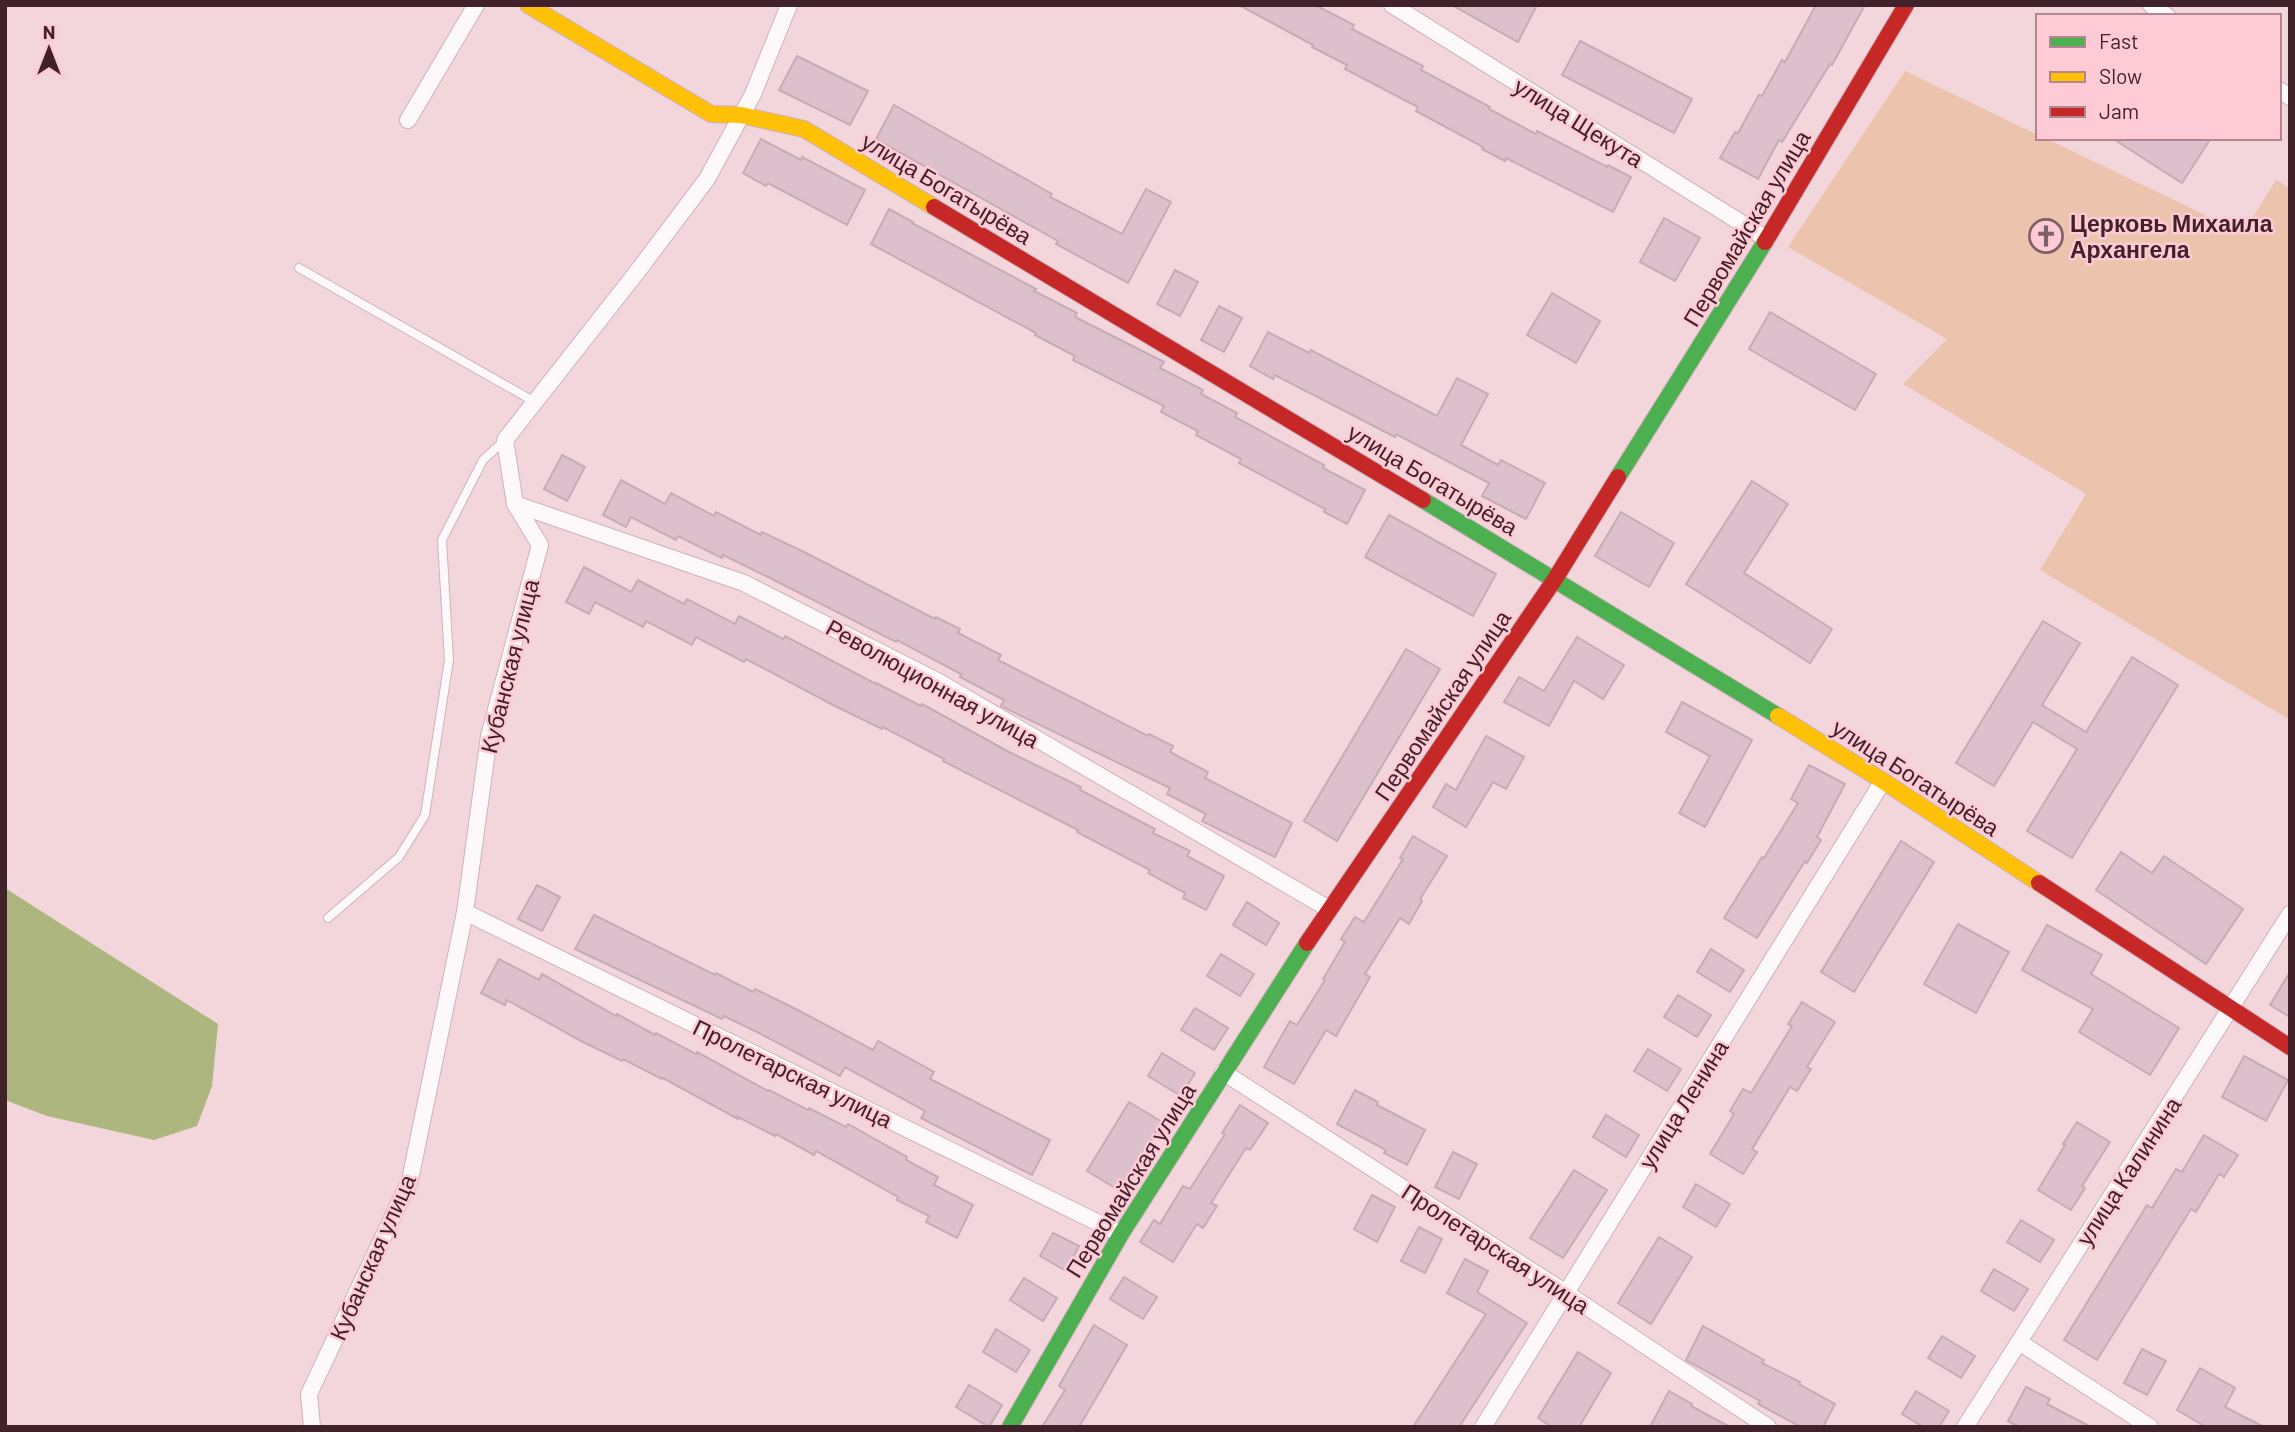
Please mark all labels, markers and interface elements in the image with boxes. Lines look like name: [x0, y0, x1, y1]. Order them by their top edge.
north arrow: [14, 14, 84, 84]
legend: [2036, 14, 2281, 140]
text: N: [43, 20, 55, 43]
text: Fast: [2099, 28, 2139, 53]
text: Slow: [2099, 63, 2142, 88]
street label: улица Щекута: [1509, 71, 1649, 173]
text: Jam: [2099, 98, 2139, 123]
street label: Первомайская улица: [1676, 125, 1816, 331]
street label: улица Богатырёва: [857, 126, 1037, 250]
place label: Церковь Михаила Архангела: [2070, 209, 2273, 263]
church icon: Церковь Михаила Архангела: [2027, 217, 2065, 255]
street label: улица Богатырёва: [1343, 417, 1523, 541]
street label: Кубанская улица: [474, 576, 544, 756]
street label: Первомайская улица: [1368, 604, 1516, 805]
street label: Революционная улица: [822, 613, 1045, 753]
street label: улица Богатырёва: [1827, 713, 2005, 841]
street label: Пролетарская улица: [689, 1013, 897, 1133]
street label: улица Ленина: [1632, 1034, 1734, 1174]
street label: Первомайская улица: [1059, 1078, 1201, 1282]
street label: улица Калинина: [2070, 1091, 2187, 1250]
street label: Кубанская улица: [323, 1170, 421, 1344]
street label: Пролетарская улица: [1397, 1177, 1595, 1319]

